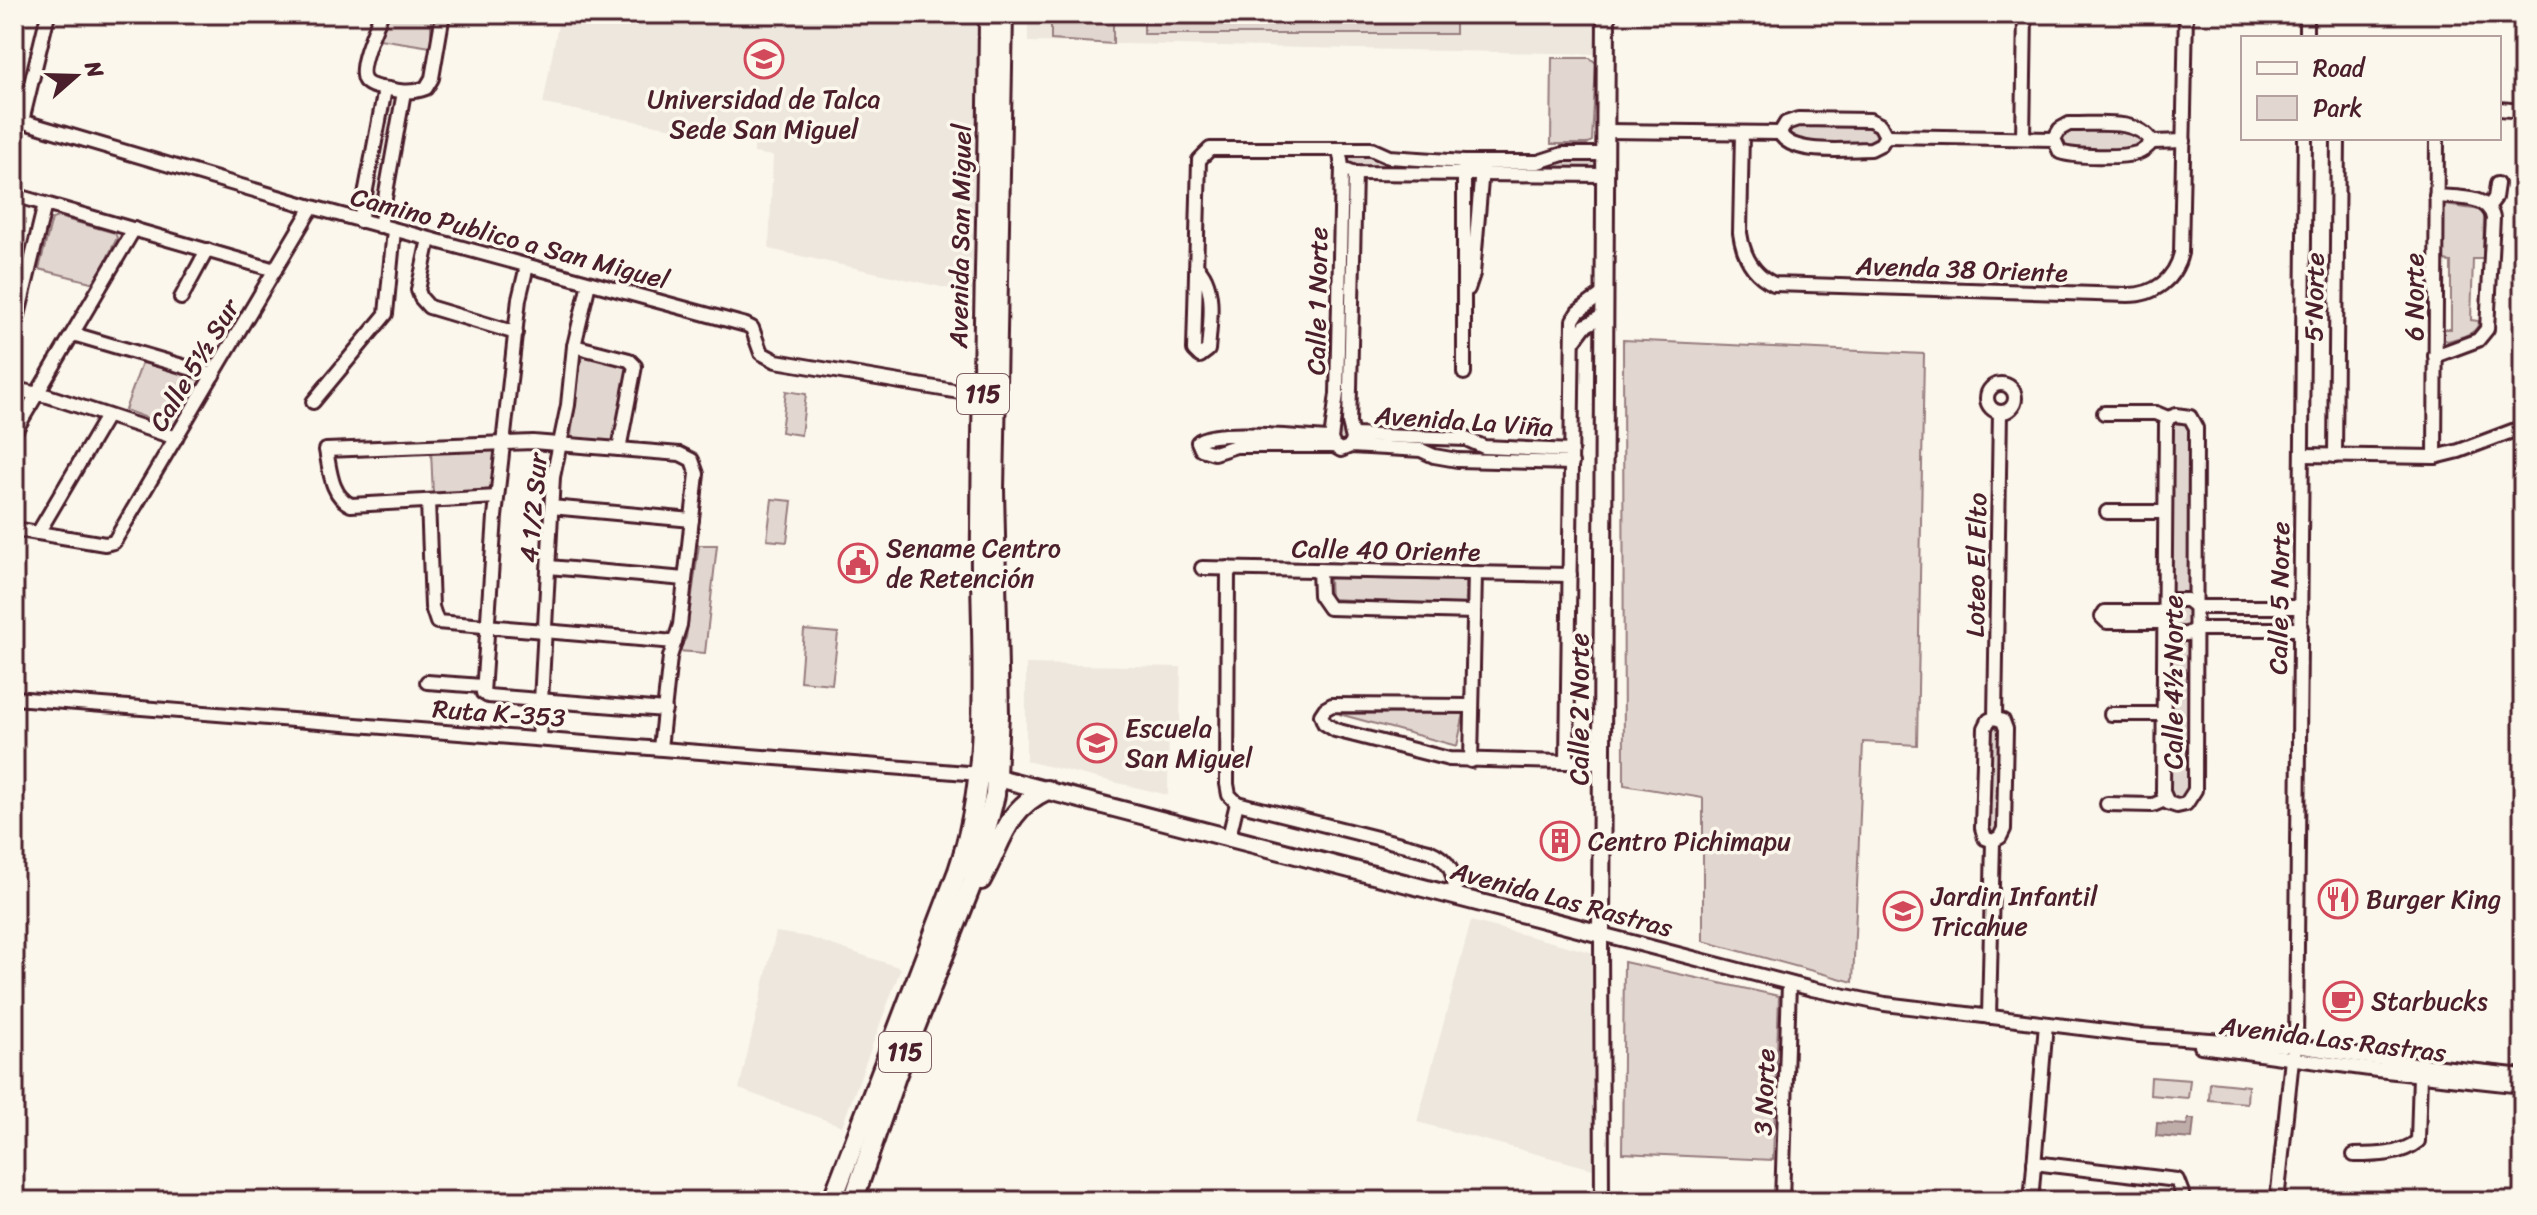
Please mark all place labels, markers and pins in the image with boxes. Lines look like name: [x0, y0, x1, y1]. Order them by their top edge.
school or university icon: Universidad de Talca Sede San Miguel: [743, 38, 785, 80]
place label: Universidad de Talca Sede San Miguel: [647, 76, 881, 152]
place label: Sename Centro de Retención: [886, 525, 1061, 601]
public building icon: Sename Centro de Retención: [837, 542, 879, 584]
place label: Escuela San Miguel: [1125, 705, 1253, 781]
school or university icon: Escuela San Miguel: [1076, 722, 1118, 764]
place label: Centro Pichimapu: [1588, 818, 1791, 864]
building icon: Centro Pichimapu: [1539, 820, 1581, 862]
place label: Jardin Infantil Tricahue: [1930, 873, 2098, 949]
place label: Burger King: [2366, 876, 2501, 922]
restaurant icon: Burger King: [2317, 878, 2359, 920]
school or university icon: Jardin Infantil Tricahue: [1882, 890, 1924, 932]
place label: Starbucks: [2371, 978, 2488, 1024]
cafe icon: Starbucks: [2322, 980, 2364, 1022]

